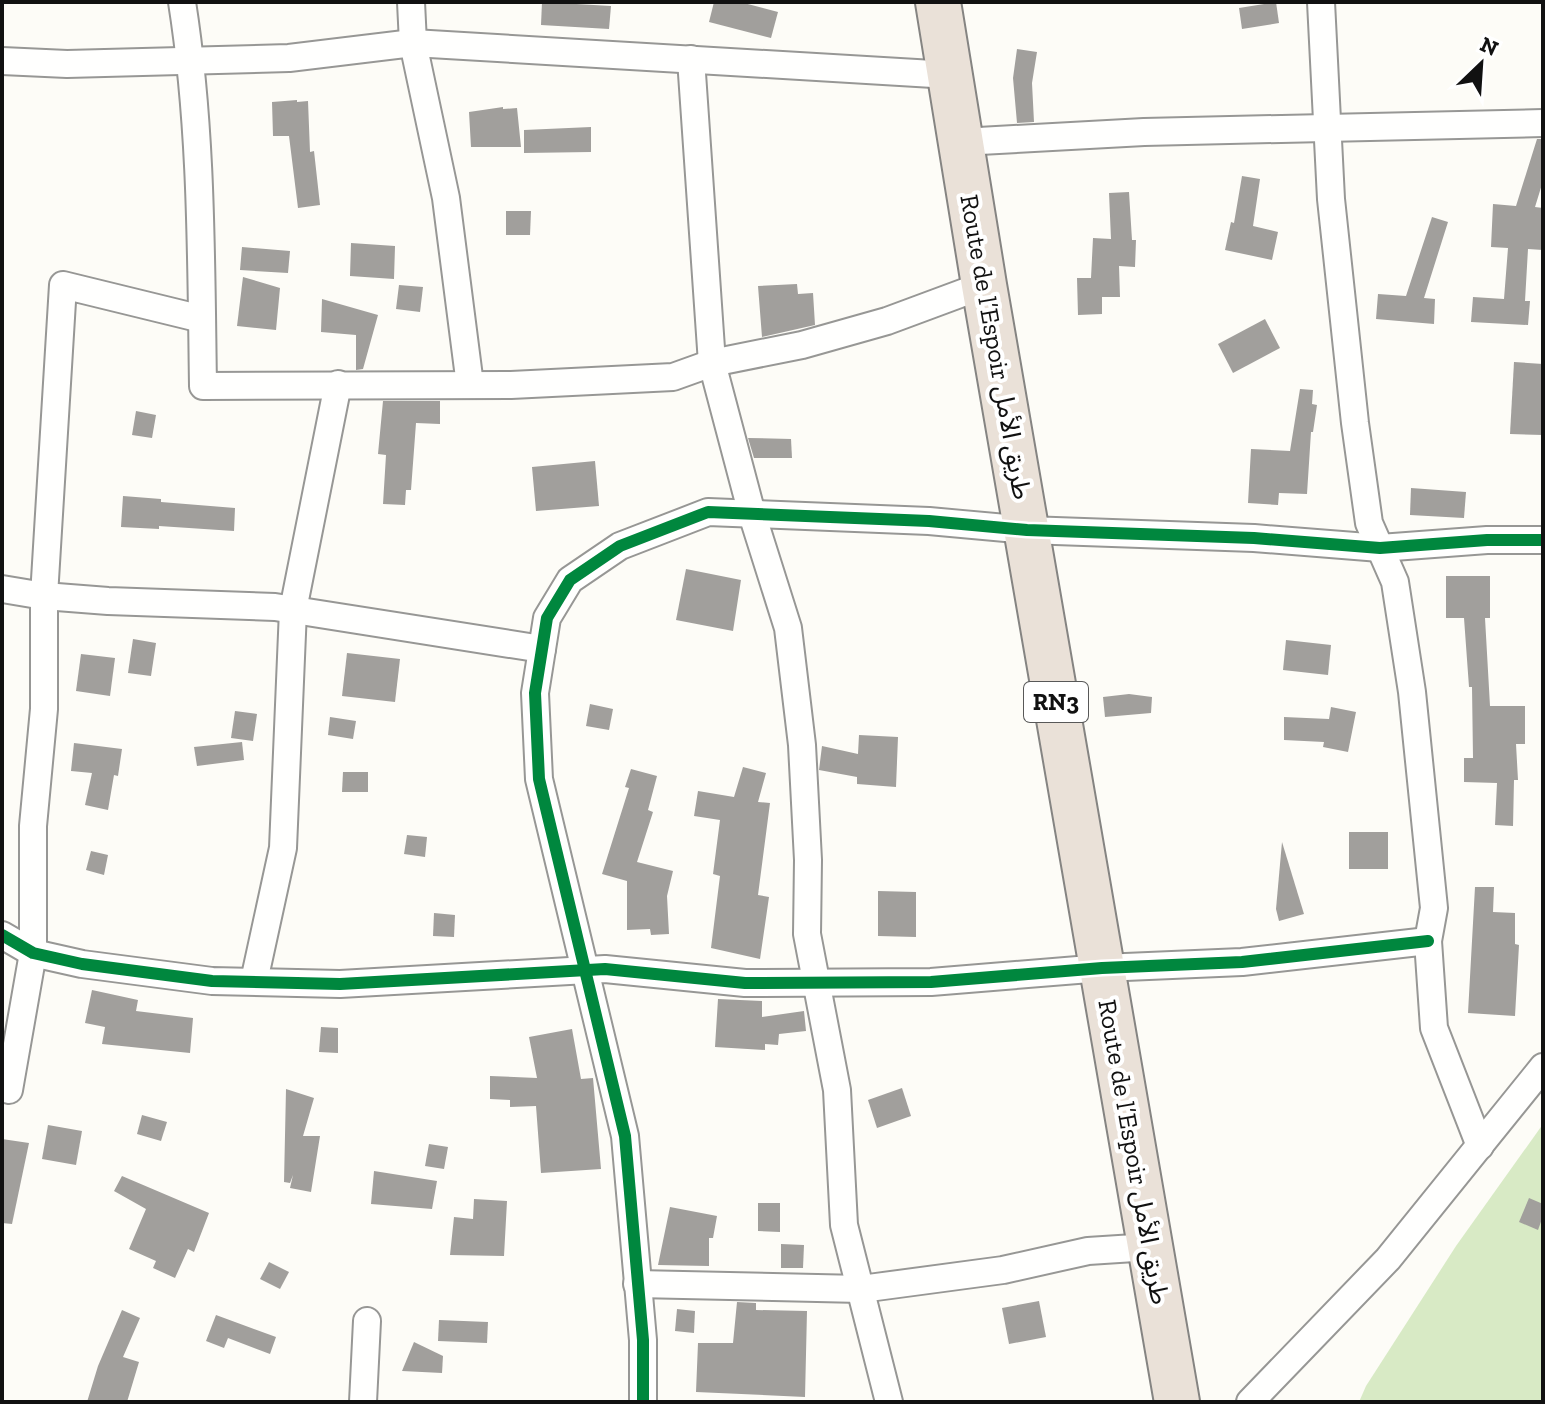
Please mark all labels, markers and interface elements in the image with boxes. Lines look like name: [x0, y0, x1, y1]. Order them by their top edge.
north arrow: [1441, 24, 1521, 104]
text: N: [1476, 31, 1503, 62]
street label: Route de l’Espoir طريق الأمل: [953, 192, 1039, 502]
road number: RN3: [1024, 682, 1088, 722]
street label: Route de l’Espoir طريق الأمل: [1091, 997, 1177, 1307]

